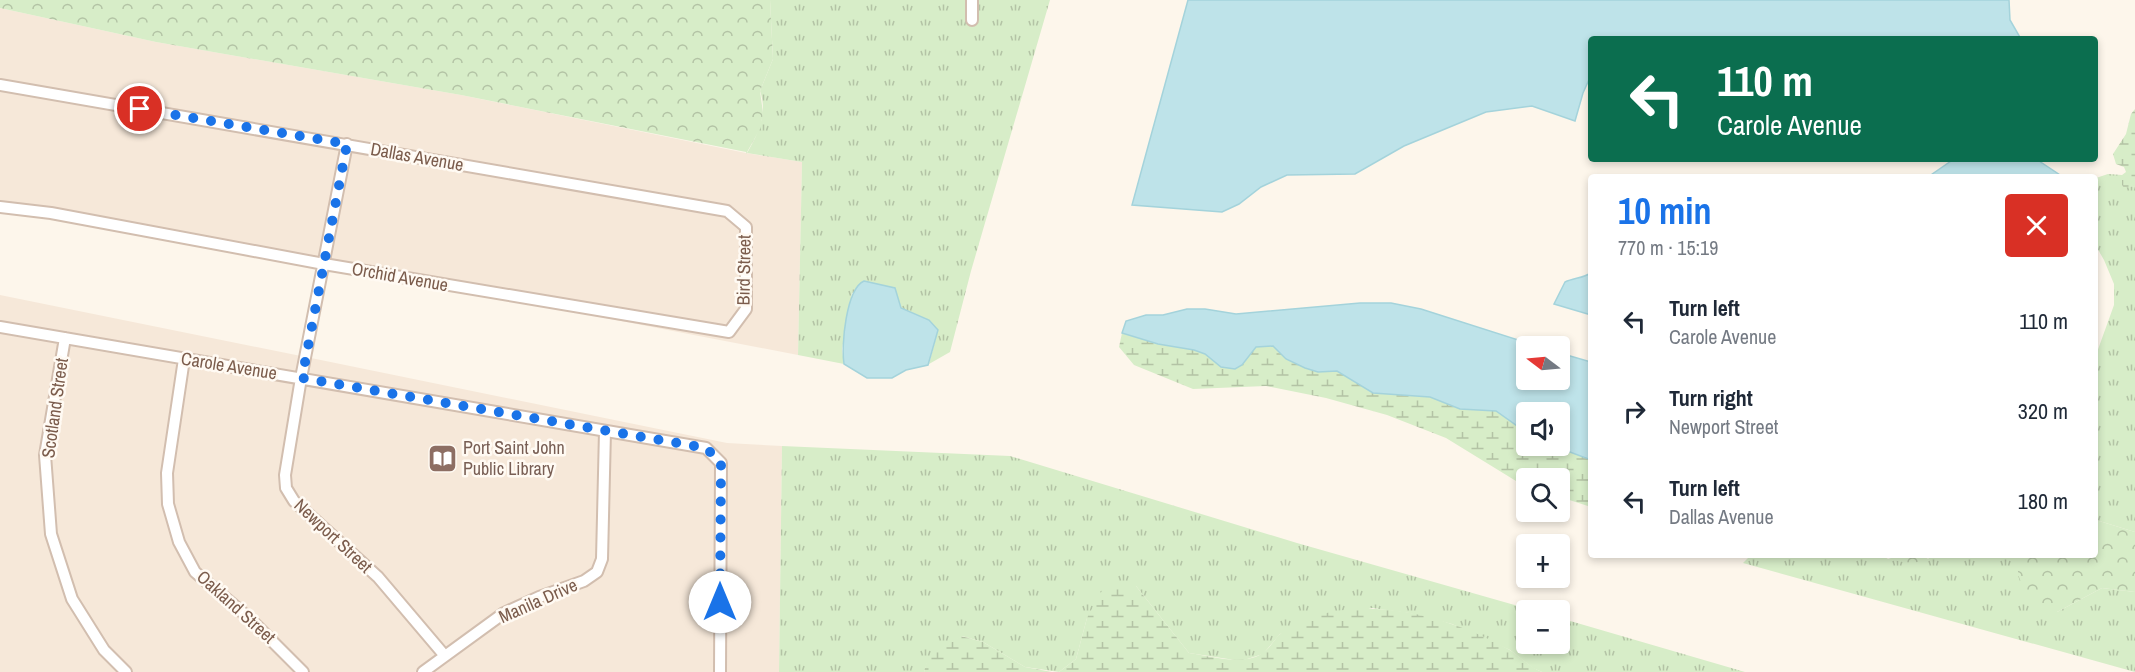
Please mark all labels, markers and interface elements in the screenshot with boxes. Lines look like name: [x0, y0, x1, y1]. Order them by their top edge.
text: 110 m: [1717, 53, 1813, 109]
icon: left: [1618, 60, 1696, 138]
pin: [114, 83, 165, 134]
icon: arrive: [123, 92, 156, 125]
text: Carole Avenue: [1717, 107, 1862, 143]
street label: Dallas Avenue: [369, 136, 466, 177]
text: 10 min: [1618, 187, 1712, 235]
button: close: [2005, 194, 2068, 257]
street label: Bird Street: [730, 234, 757, 305]
text: 770 m · 15:19: [1618, 234, 1718, 261]
street label: Orchid Avenue: [350, 256, 450, 297]
text: Turn left: [1669, 293, 1740, 323]
icon: left: [1618, 305, 1651, 338]
text: 110 m: [2019, 306, 2068, 336]
text: Carole Avenue: [1669, 323, 1776, 350]
north arrow: [1516, 336, 1570, 390]
map controls: [1516, 336, 1570, 654]
street label: Carole Avenue: [179, 346, 279, 385]
street label: Scotland Street: [35, 356, 74, 460]
text: Turn right: [1669, 383, 1753, 413]
icon: right: [1618, 395, 1651, 428]
text: 320 m: [2018, 396, 2068, 426]
button: sound: [1516, 402, 1570, 456]
text: Newport Street: [1669, 413, 1778, 440]
place label: Port Saint John Public Library: [463, 435, 565, 481]
library icon: Port Saint John Public Library: [426, 442, 458, 474]
button: search: [1516, 468, 1570, 522]
text: Turn left: [1669, 473, 1740, 503]
icon: left: [1618, 485, 1651, 518]
text: 180 m: [2018, 486, 2068, 516]
street label: Newport Street: [289, 493, 378, 578]
text: Dallas Avenue: [1669, 503, 1774, 530]
button: +: [1516, 534, 1570, 588]
street label: Oakland Street: [191, 564, 281, 649]
position arrow: [688, 570, 752, 634]
street label: Manila Drive: [494, 572, 581, 629]
button: −: [1516, 600, 1570, 654]

